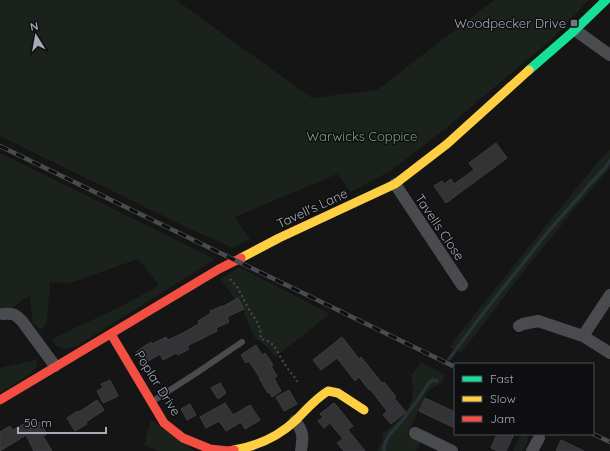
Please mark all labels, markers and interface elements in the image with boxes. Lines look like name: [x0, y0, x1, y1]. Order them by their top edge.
place label: Woodpecker Drive: [454, 15, 566, 31]
north arrow: [16, 16, 56, 56]
marker: Woodpecker Drive: [569, 18, 579, 28]
text: N: [29, 19, 39, 34]
park label: Warwicks Coppice: [307, 128, 417, 144]
street label: Tavell's Lane: [274, 185, 350, 231]
street label: Tavells Close: [412, 191, 468, 263]
street label: Poplar Drive: [132, 347, 184, 419]
legend: [454, 363, 594, 435]
text: Fast: [490, 371, 514, 386]
text: Slow: [490, 391, 516, 406]
scale bar: [18, 409, 106, 435]
text: Jam: [490, 411, 515, 426]
text: 50 m: [24, 415, 52, 430]

